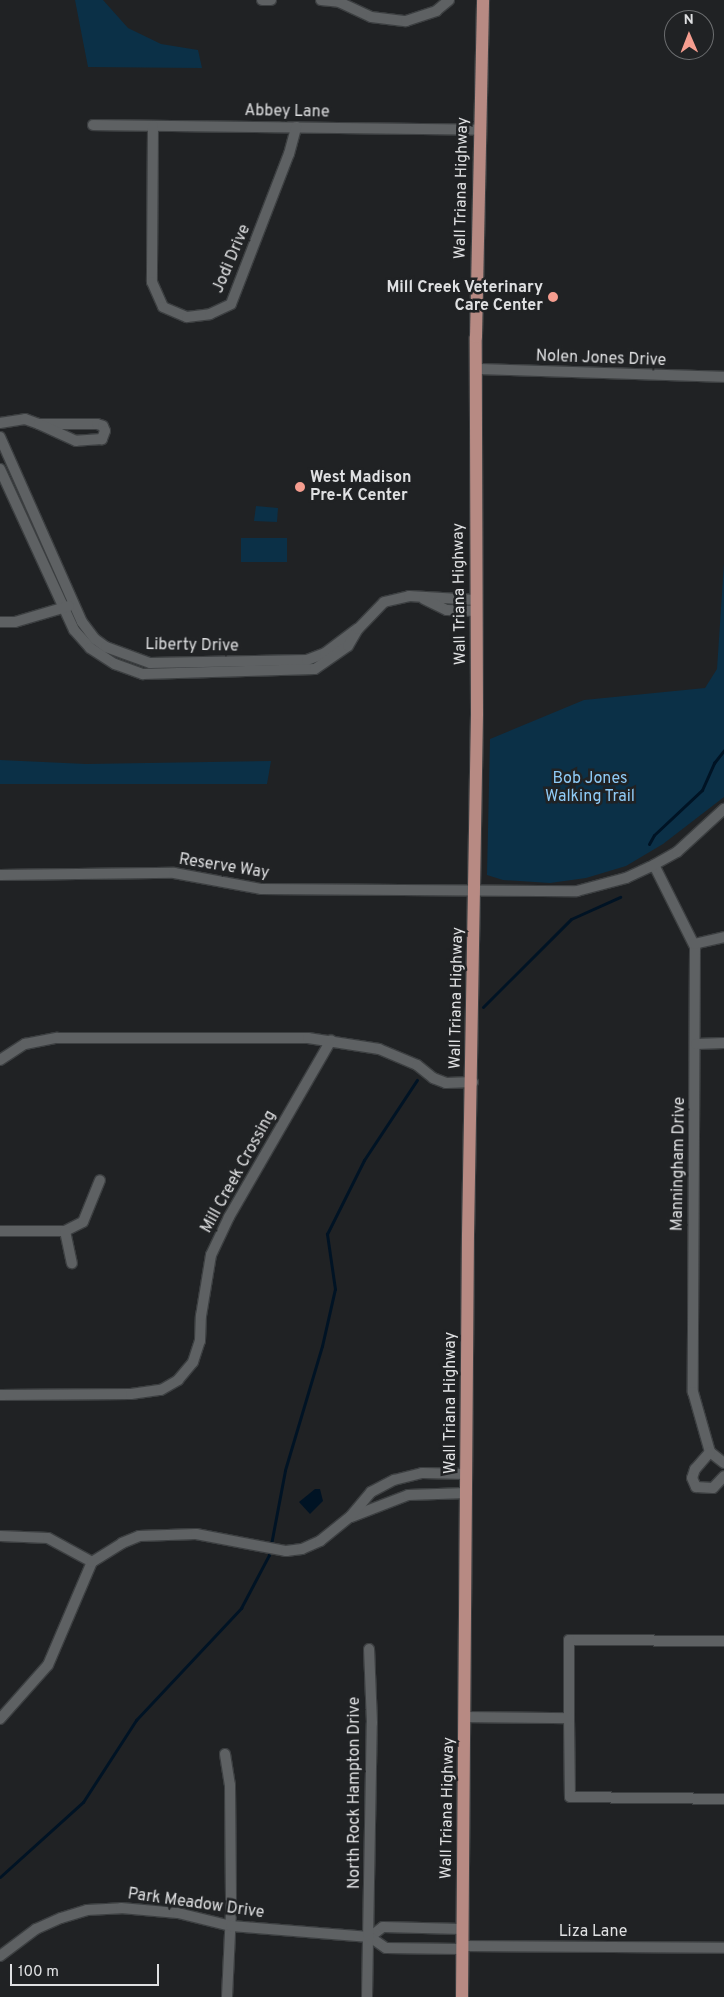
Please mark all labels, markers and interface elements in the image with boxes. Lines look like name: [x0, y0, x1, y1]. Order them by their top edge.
north arrow: [664, 10, 714, 60]
text: N: [684, 12, 694, 29]
street label: Abbey Lane: [244, 102, 330, 122]
street label: Wall Triana Highway: [451, 116, 473, 260]
street label: Jodi Drive: [209, 222, 255, 296]
place label: Mill Creek Veterinary Care Center: [386, 278, 543, 316]
marker: Mill Creek Veterinary Care Center: [547, 291, 559, 303]
street label: Nolen Jones Drive: [535, 347, 667, 371]
place label: West Madison Pre-K Center: [310, 468, 411, 506]
marker: West Madison Pre-K Center: [294, 481, 306, 493]
street label: Wall Triana Highway: [449, 522, 471, 666]
street label: Liberty Drive: [145, 636, 239, 656]
park label: Bob Jones Walking Trail: [545, 769, 635, 807]
street label: Reserve Way: [177, 850, 271, 884]
street label: Wall Triana Highway: [446, 926, 468, 1070]
street label: Manningham Drive: [668, 1097, 690, 1231]
street label: Mill Creek Crossing: [197, 1107, 281, 1237]
street label: Wall Triana Highway: [441, 1332, 461, 1474]
street label: North Rock Hampton Drive: [345, 1697, 365, 1889]
street label: Wall Triana Highway: [437, 1736, 459, 1880]
street label: Park Meadow Drive: [126, 1885, 266, 1923]
street label: Liza Lane: [559, 1922, 627, 1942]
scale bar: [12, 1954, 161, 1986]
text: 100 m: [18, 1963, 59, 1982]

